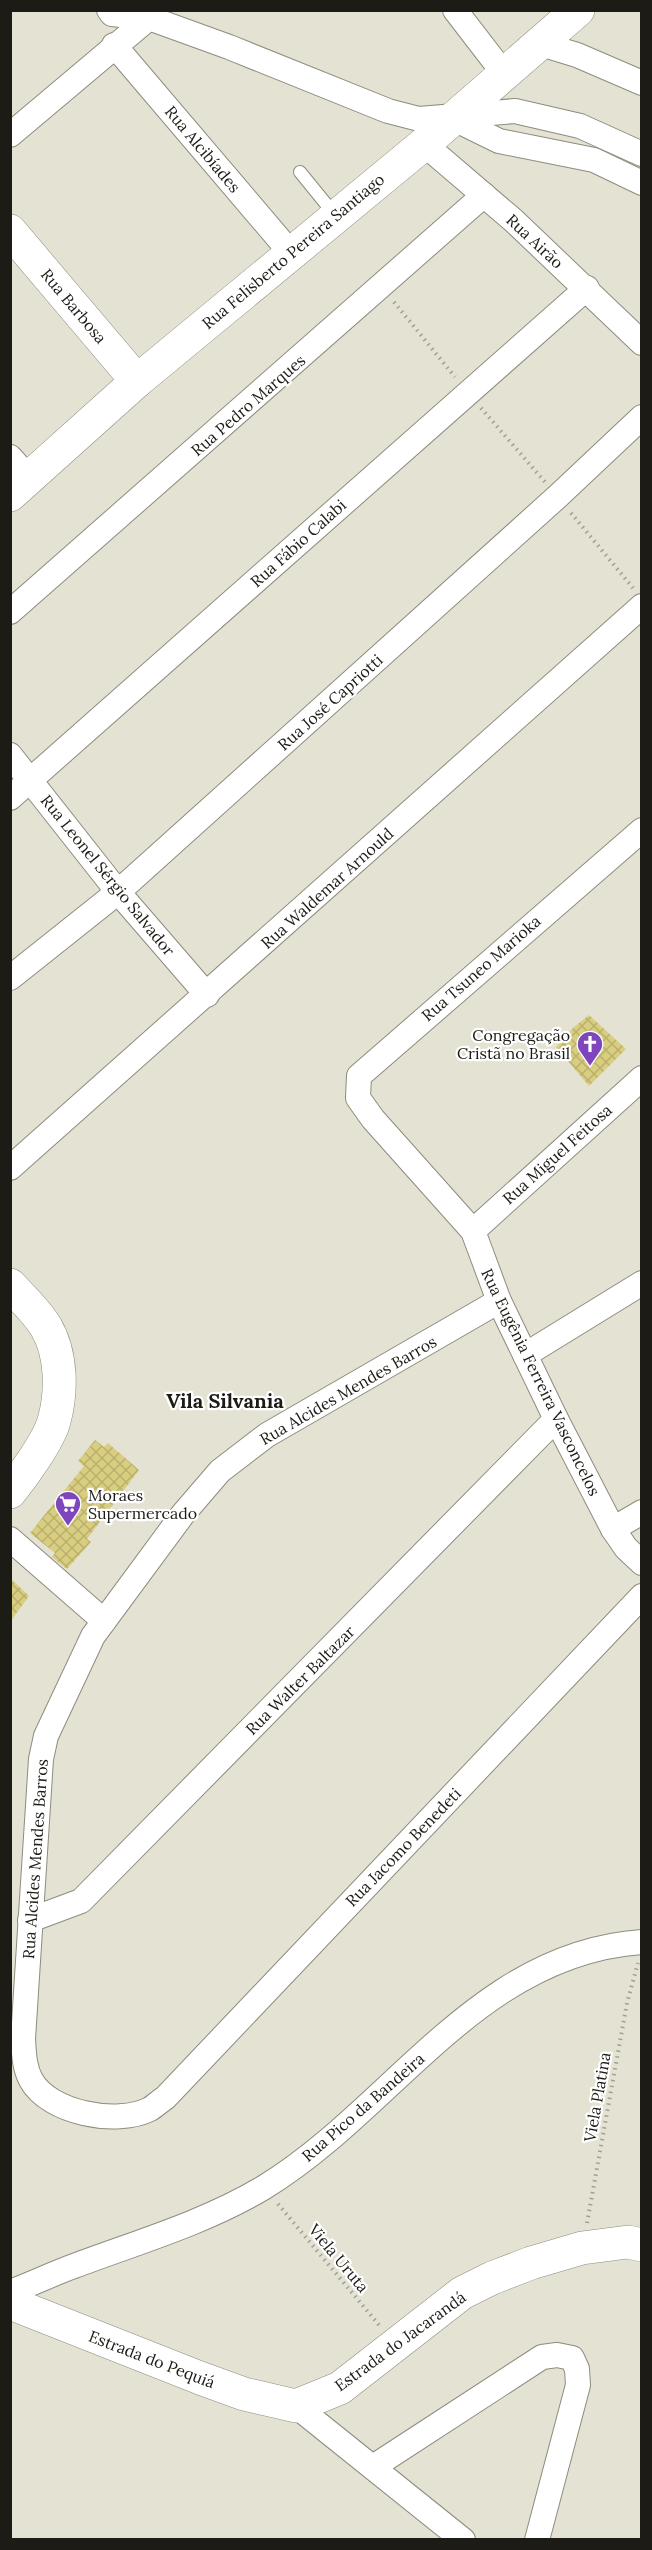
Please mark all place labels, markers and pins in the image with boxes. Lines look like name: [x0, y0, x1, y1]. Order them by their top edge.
place label: Congregação Cristã no Brasil: [457, 1025, 570, 1063]
church icon: Congregação Cristã no Brasil: [575, 1029, 605, 1067]
place label: Moraes Supermercado: [88, 1485, 197, 1523]
supermarket icon: Moraes Supermercado: [53, 1489, 83, 1527]

